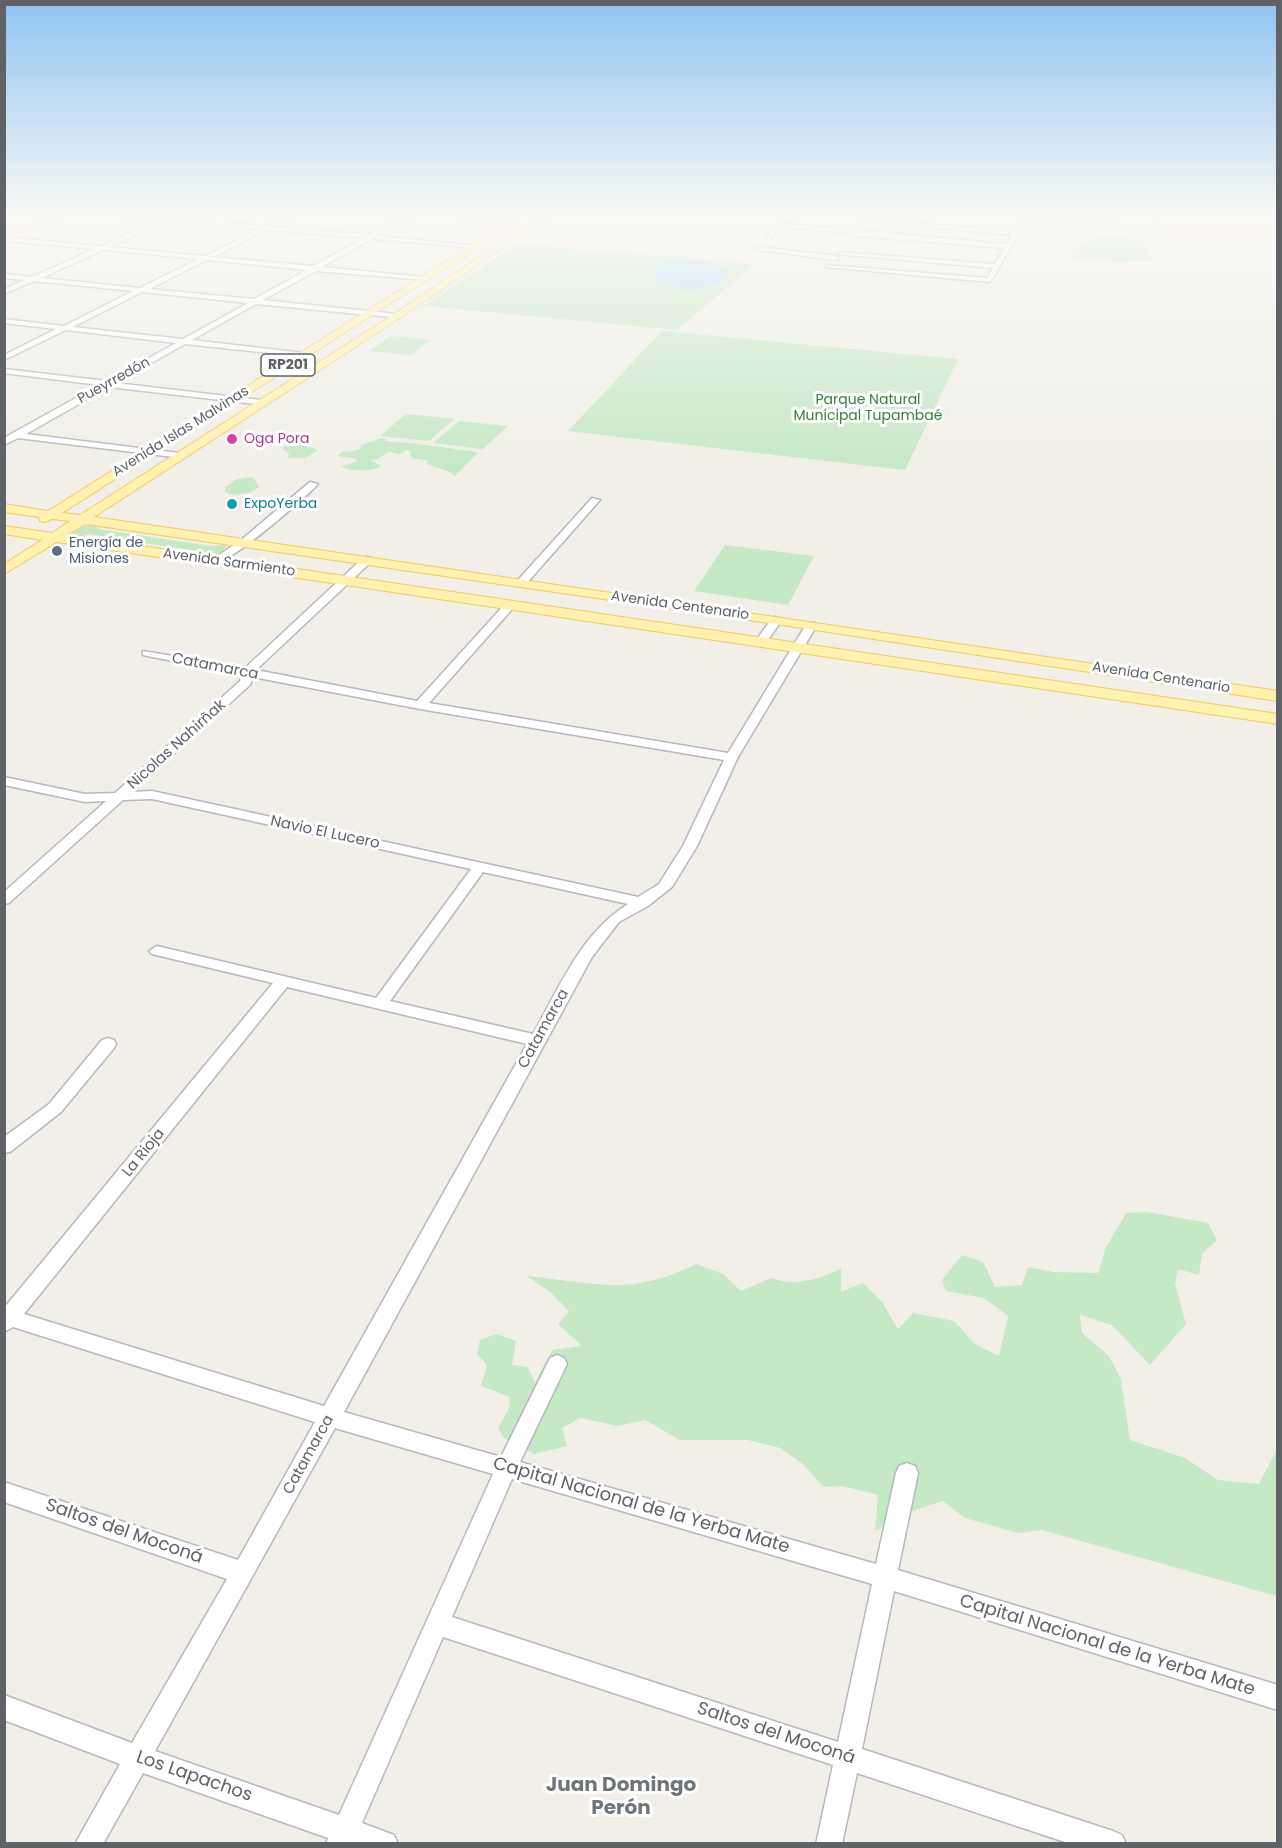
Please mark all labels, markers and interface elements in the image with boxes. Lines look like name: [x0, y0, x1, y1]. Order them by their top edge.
street label: Pueyrredón: [75, 354, 153, 408]
road number: RP201: [261, 354, 315, 376]
street label: Avenida Islas Malvinas: [110, 383, 252, 481]
park label: Parque Natural Municipal Tupambaé: [794, 392, 942, 424]
place label: Oga Pora: [244, 431, 309, 447]
marker: Oga Pora: [225, 432, 239, 446]
place label: ExpoYerba: [244, 496, 317, 512]
marker: ExpoYerba: [225, 497, 239, 511]
place label: Energía de Misiones: [69, 535, 143, 568]
marker: Energía de Misiones: [50, 544, 64, 558]
street label: Avenida Sarmiento: [162, 545, 296, 581]
street label: Avenida Centenario: [610, 588, 750, 624]
street label: Catamarca: [170, 650, 260, 684]
street label: Avenida Centenario: [1091, 659, 1231, 697]
street label: Nicolas Nahirñak: [124, 696, 230, 794]
street label: Navio El Lucero: [269, 813, 381, 853]
street label: Catamarca: [515, 986, 573, 1072]
street label: La Rioja: [119, 1125, 169, 1181]
street label: Catamarca: [280, 1412, 338, 1498]
street label: Capital Nacional de la Yerba Mate: [490, 1453, 792, 1559]
street label: Saltos del Moconá: [42, 1495, 206, 1569]
street label: Capital Nacional de la Yerba Mate: [957, 1591, 1257, 1701]
street label: Saltos del Moconá: [694, 1698, 858, 1770]
street label: Los Lapachos: [133, 1747, 255, 1807]
district label: Juan Domingo Perón: [546, 1774, 696, 1821]

